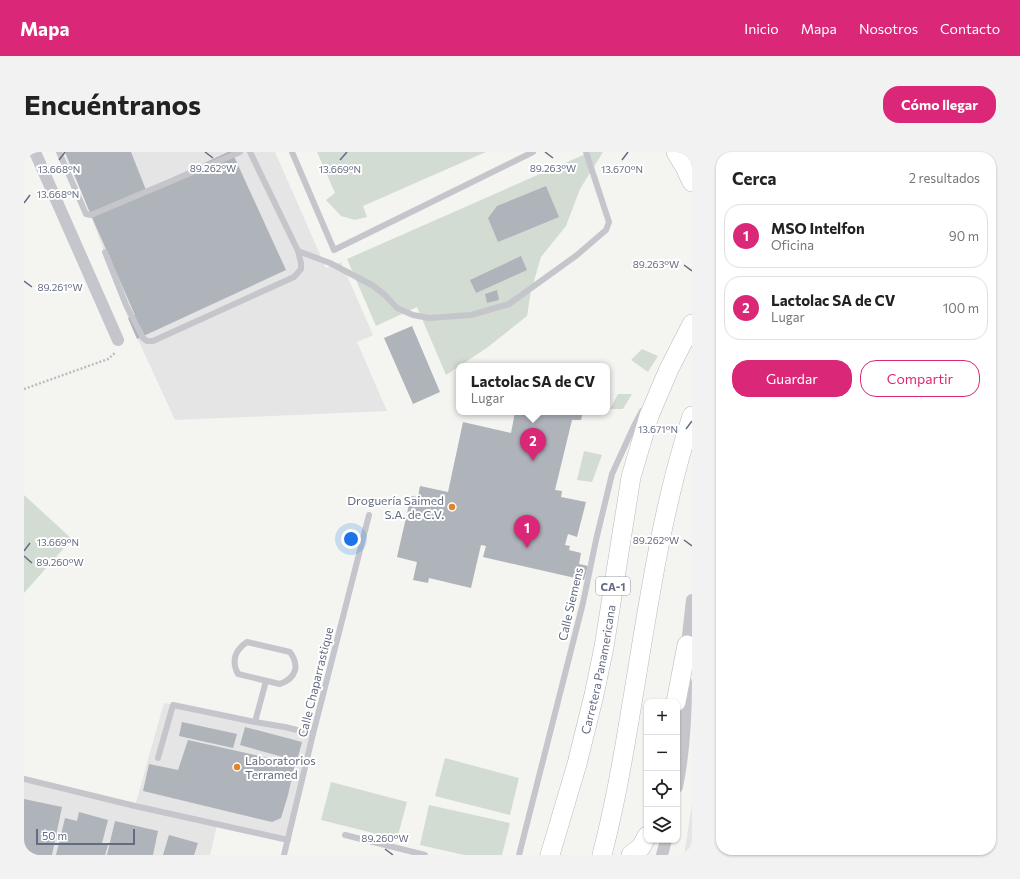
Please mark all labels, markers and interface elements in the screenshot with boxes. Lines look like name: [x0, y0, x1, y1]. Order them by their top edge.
text: Mapa: [20, 17, 69, 40]
text: Inicio: [744, 20, 779, 37]
text: Mapa: [801, 20, 837, 37]
text: Nosotros: [859, 20, 918, 37]
text: Contacto: [940, 20, 1000, 37]
button: Cómo llegar: [883, 86, 996, 123]
text: Encuéntranos: [24, 87, 201, 121]
text: 89.262°W: [190, 162, 236, 174]
text: 89.263°W: [530, 162, 576, 174]
text: 13.668°N: [38, 163, 80, 175]
text: 13.669°N: [319, 163, 361, 175]
text: 13.670°N: [601, 163, 643, 175]
text: Cerca: [732, 168, 777, 189]
text: 2 resultados: [909, 170, 980, 186]
text: 13.668°N: [37, 188, 79, 200]
text: MSO Intelfon: [771, 219, 865, 237]
text: 1: [743, 228, 749, 244]
text: 90 m: [949, 228, 979, 244]
text: Oficina: [771, 237, 814, 253]
text: 89.263°W: [633, 258, 679, 270]
text: 89.261°W: [37, 281, 83, 293]
text: Lactolac SA de CV: [771, 291, 895, 309]
text: 2: [742, 300, 750, 316]
text: 100 m: [943, 300, 979, 316]
text: Lugar: [771, 309, 805, 325]
button: Guardar: [732, 360, 852, 397]
button: Compartir: [860, 360, 980, 397]
popup: [456, 363, 610, 415]
text: Lactolac SA de CV: [471, 372, 595, 390]
text: Lugar: [471, 390, 504, 406]
text: 13.671°N: [638, 423, 678, 435]
pin: 2: [520, 428, 546, 461]
place label: Droguería Saimed S.A. de C.V.: [347, 493, 444, 521]
marker: Droguería Saimed S.A. de C.V.: [447, 502, 457, 512]
pin: 1: [514, 515, 540, 548]
your location: [341, 529, 361, 549]
text: 89.262°W: [633, 534, 679, 546]
text: 13.669°N: [37, 536, 79, 548]
text: 89.260°W: [36, 556, 84, 568]
street label: Calle Siemens: [555, 566, 585, 642]
road number: CA-1: [596, 577, 630, 595]
street label: Carretera Panamericana: [578, 604, 618, 735]
street label: Calle Chaparrastique: [295, 625, 335, 739]
map controls: [644, 699, 680, 843]
button: +: [644, 699, 680, 735]
button: −: [644, 735, 680, 771]
place label: Laboratorios Terramed: [245, 753, 316, 781]
marker: Laboratorios Terramed: [232, 762, 242, 772]
button: locate: [644, 771, 680, 807]
button: layers: [644, 807, 680, 843]
scale bar: [36, 827, 135, 846]
text: 50 m: [42, 829, 67, 842]
text: 89.260°W: [361, 832, 409, 844]

